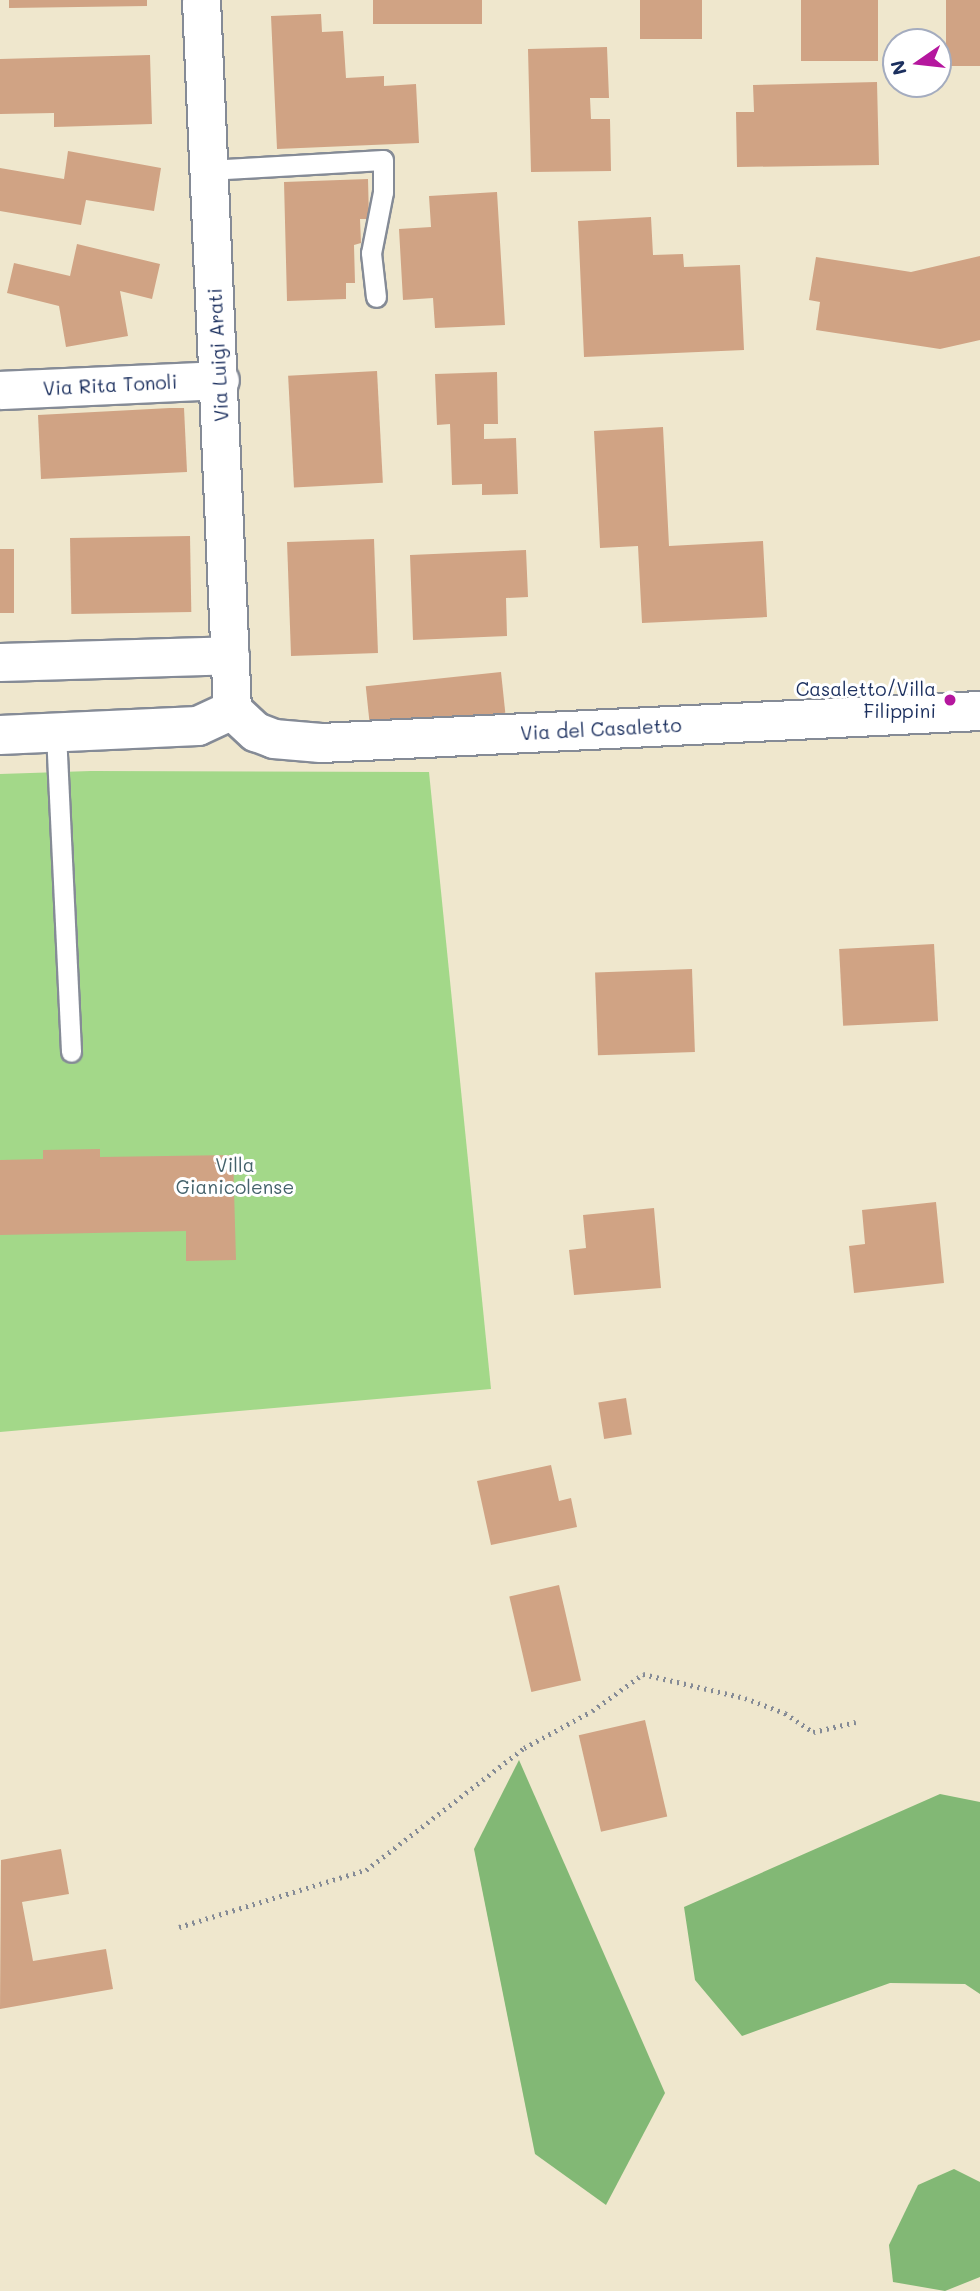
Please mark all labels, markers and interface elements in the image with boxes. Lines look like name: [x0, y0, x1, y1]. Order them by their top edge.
north arrow: [882, 28, 952, 98]
text: N: [884, 58, 912, 78]
street label: Via Luigi Arati: [203, 288, 233, 422]
street label: Via Rita Tonoli: [42, 370, 178, 400]
place label: Casaletto/Villa Filippini: [796, 678, 936, 722]
marker: Casaletto/Villa Filippini: [942, 692, 958, 708]
street label: Via del Casaletto: [520, 713, 682, 745]
park label: Villa Gianicolense: [176, 1154, 294, 1198]

